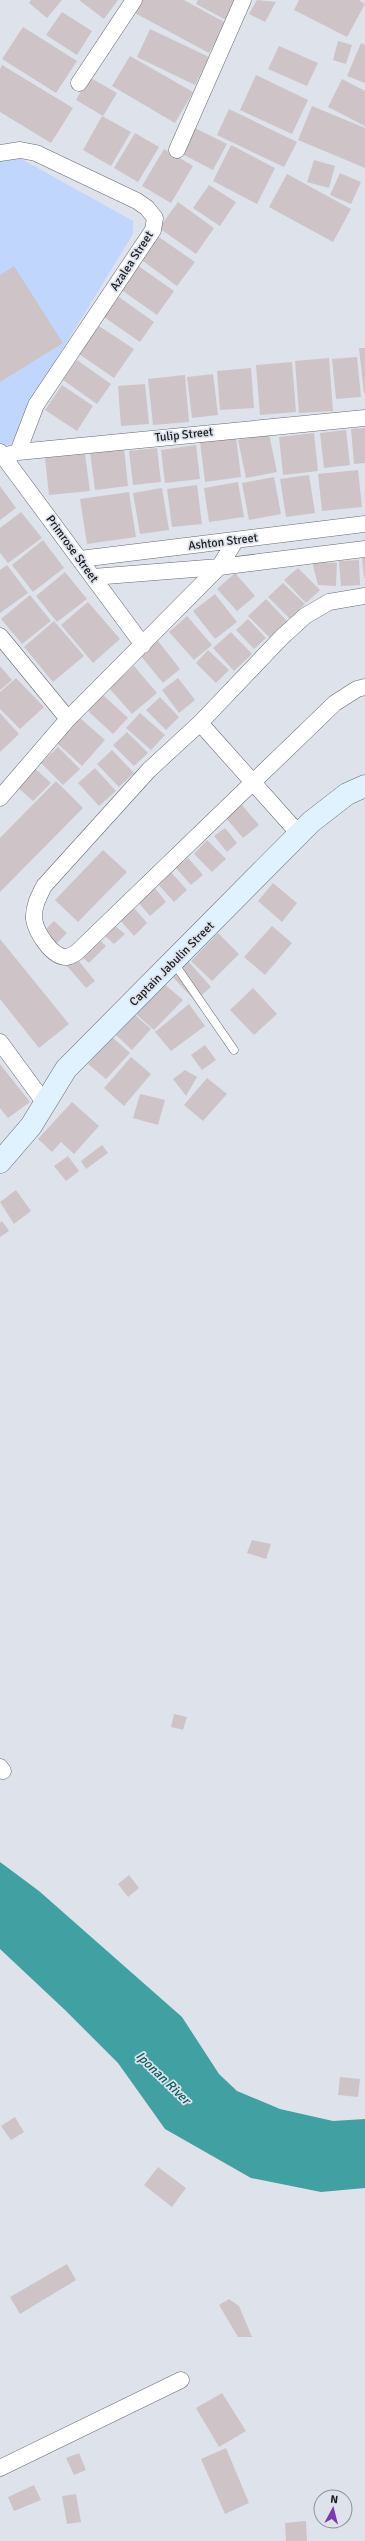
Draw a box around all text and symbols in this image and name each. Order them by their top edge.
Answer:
street label: Azalea Street [107,228,157,294]
street label: Tulip Street [154,424,214,446]
street label: Primrose Street [43,512,101,586]
street label: Ashton Street [187,530,259,554]
street label: Captain Jabulin Street [127,919,217,1009]
water label: Iponan River [133,2048,195,2109]
north arrow [313,2489,353,2529]
text: N [330,2493,339,2506]

